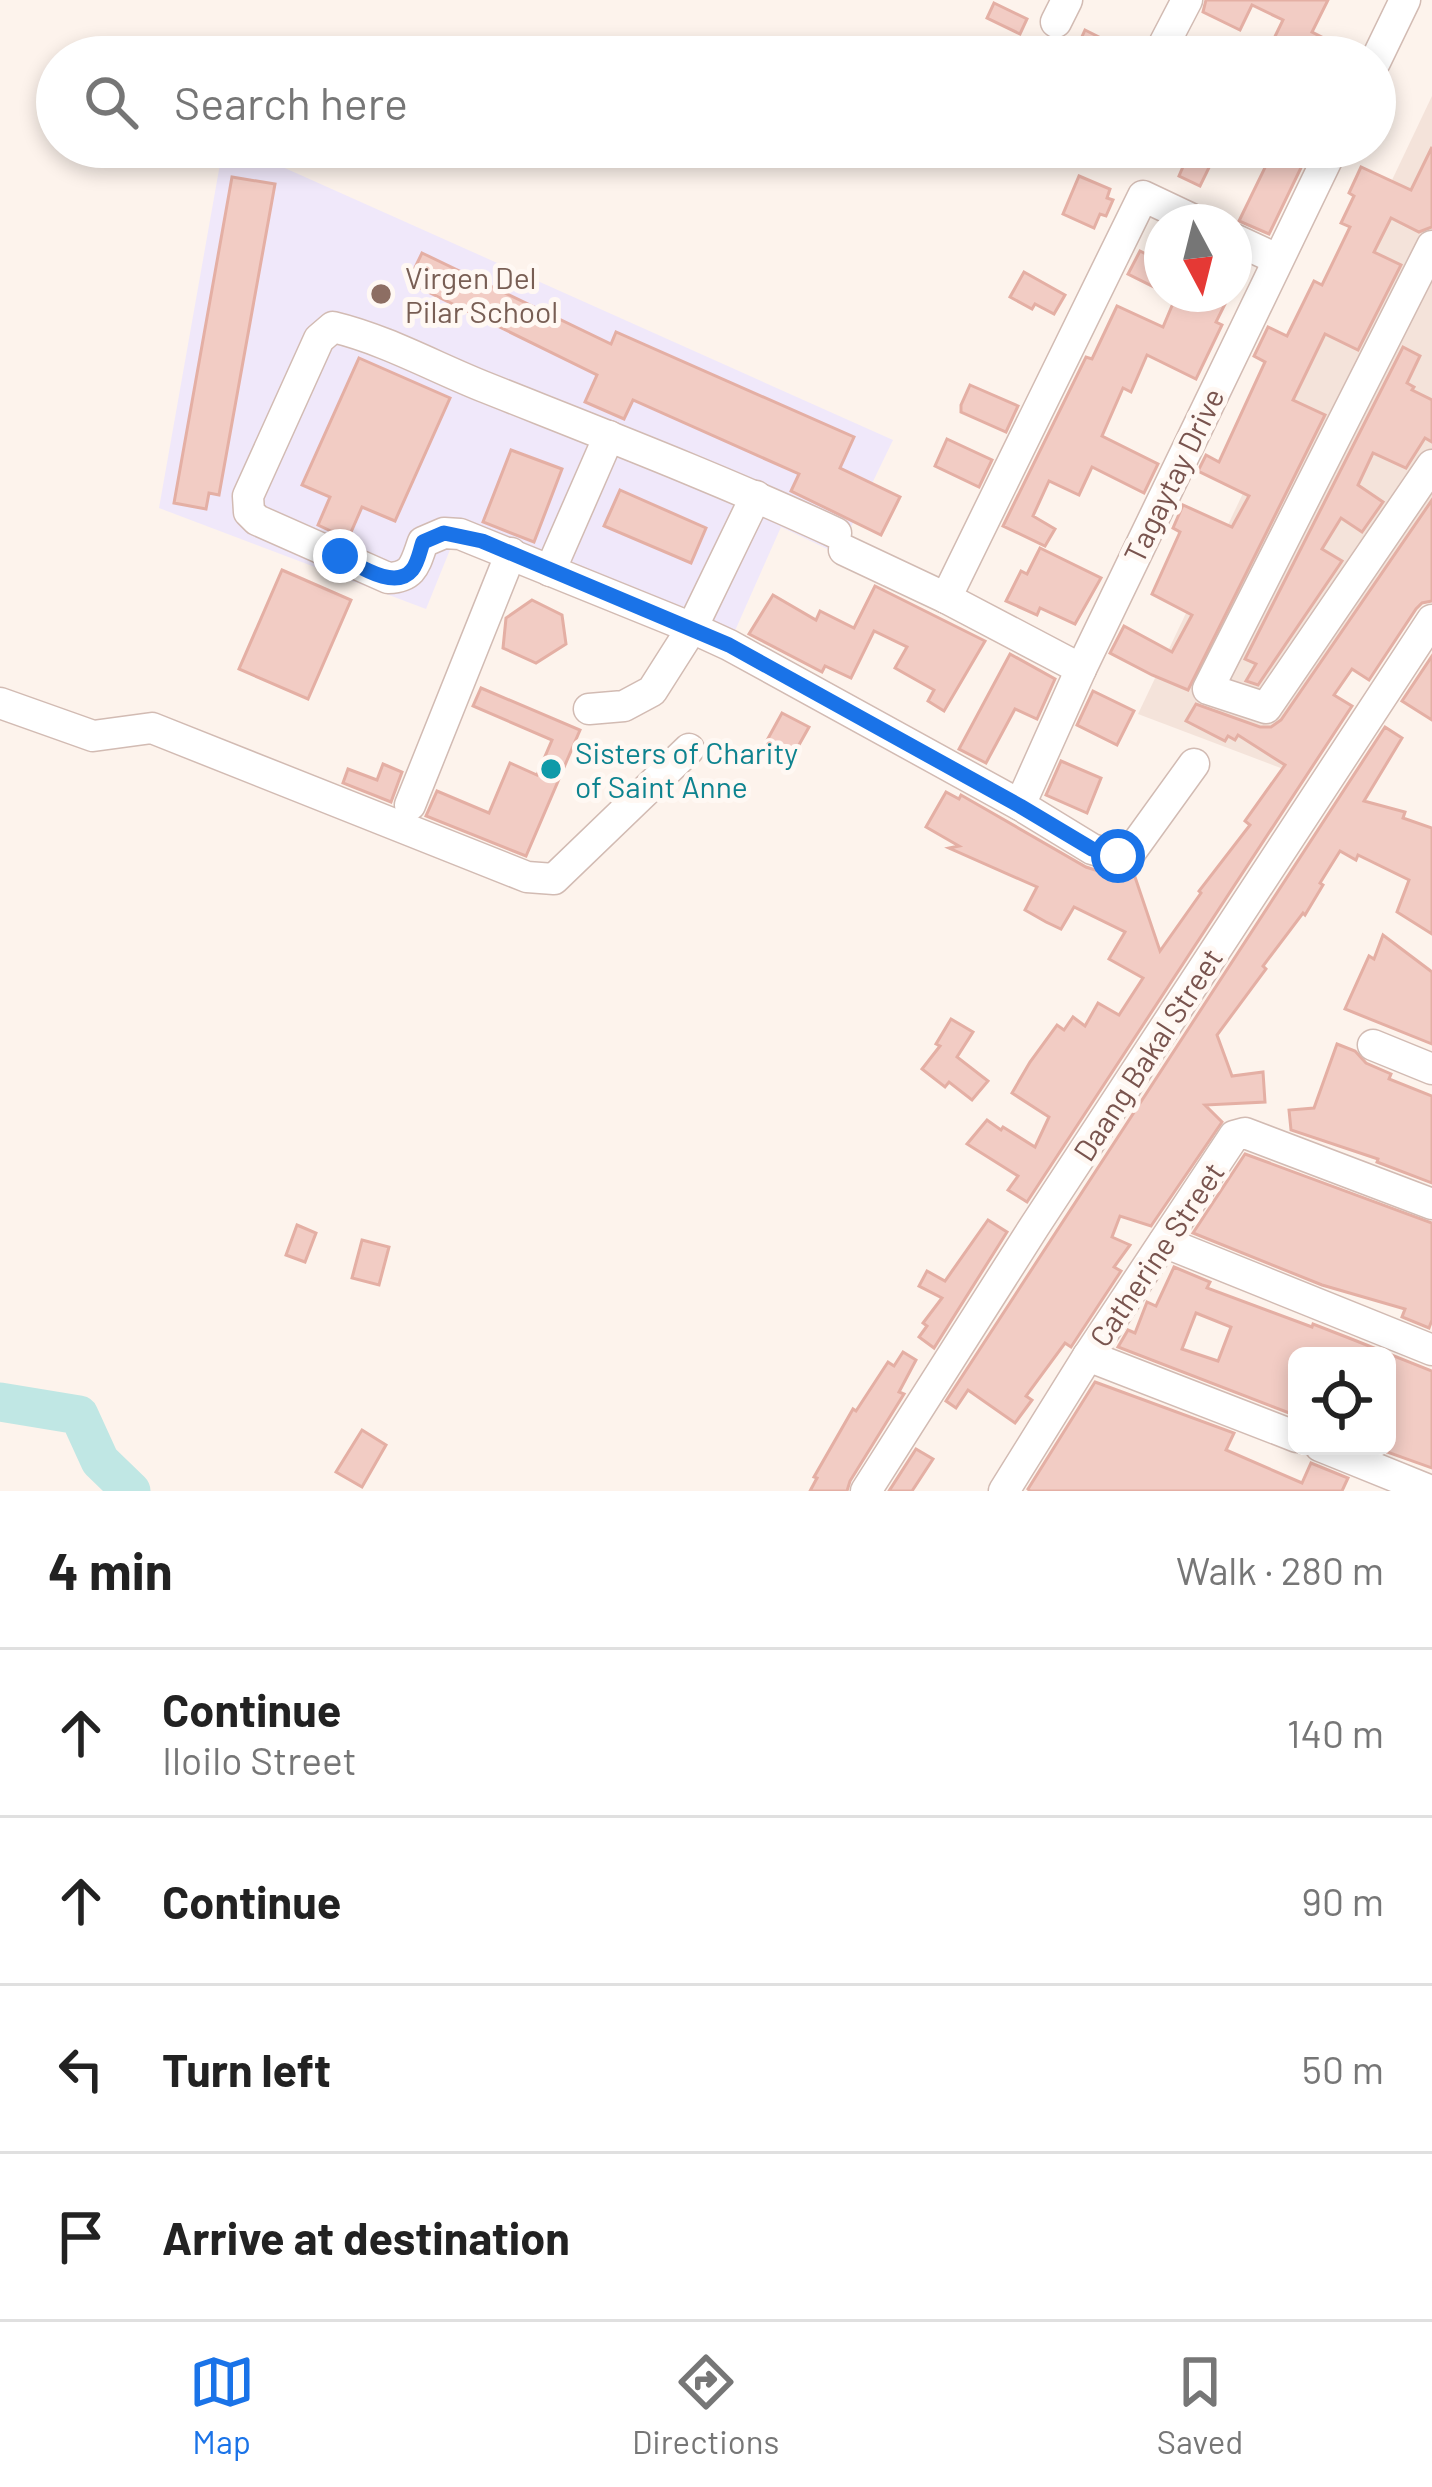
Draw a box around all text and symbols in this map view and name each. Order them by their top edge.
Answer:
search box [36,36,1396,168]
icon: search [78,69,144,135]
text: Search here [174,75,408,129]
north arrow [1144,204,1252,312]
place label: Virgen Del Pilar School [405,259,558,329]
marker: Virgen Del Pilar School [368,281,394,307]
street label: Tagaytay Drive [1115,382,1231,568]
route end [313,529,367,583]
place label: Sisters of Charity of Saint Anne [575,734,798,804]
marker: Sisters of Charity of Saint Anne [538,756,564,782]
route start [1091,829,1145,883]
street label: Daang Bakal Street [1065,941,1229,1167]
street label: Catherine Street [1081,1155,1231,1353]
map controls [1288,1347,1396,1455]
button: locate [1288,1347,1396,1455]
text: 4 min [48,1539,173,1600]
text: Walk · 280 m [1176,1546,1384,1593]
text: Continue [162,1682,341,1736]
icon: ahead [48,1700,114,1766]
text: 140 m [1287,1709,1384,1756]
text: Iloilo Street [162,1736,357,1783]
icon: ahead [48,1868,114,1934]
text: Continue [162,1874,341,1928]
text: 90 m [1302,1877,1384,1924]
icon: left [48,2036,114,2102]
text: Turn left [162,2042,331,2096]
text: 50 m [1302,2045,1384,2092]
icon: arrive [48,2204,114,2270]
text: Arrive at destination [162,2210,570,2264]
tab: Map [189,2349,255,2461]
tab: Directions [632,2349,779,2461]
tab: Saved [1157,2349,1243,2461]

